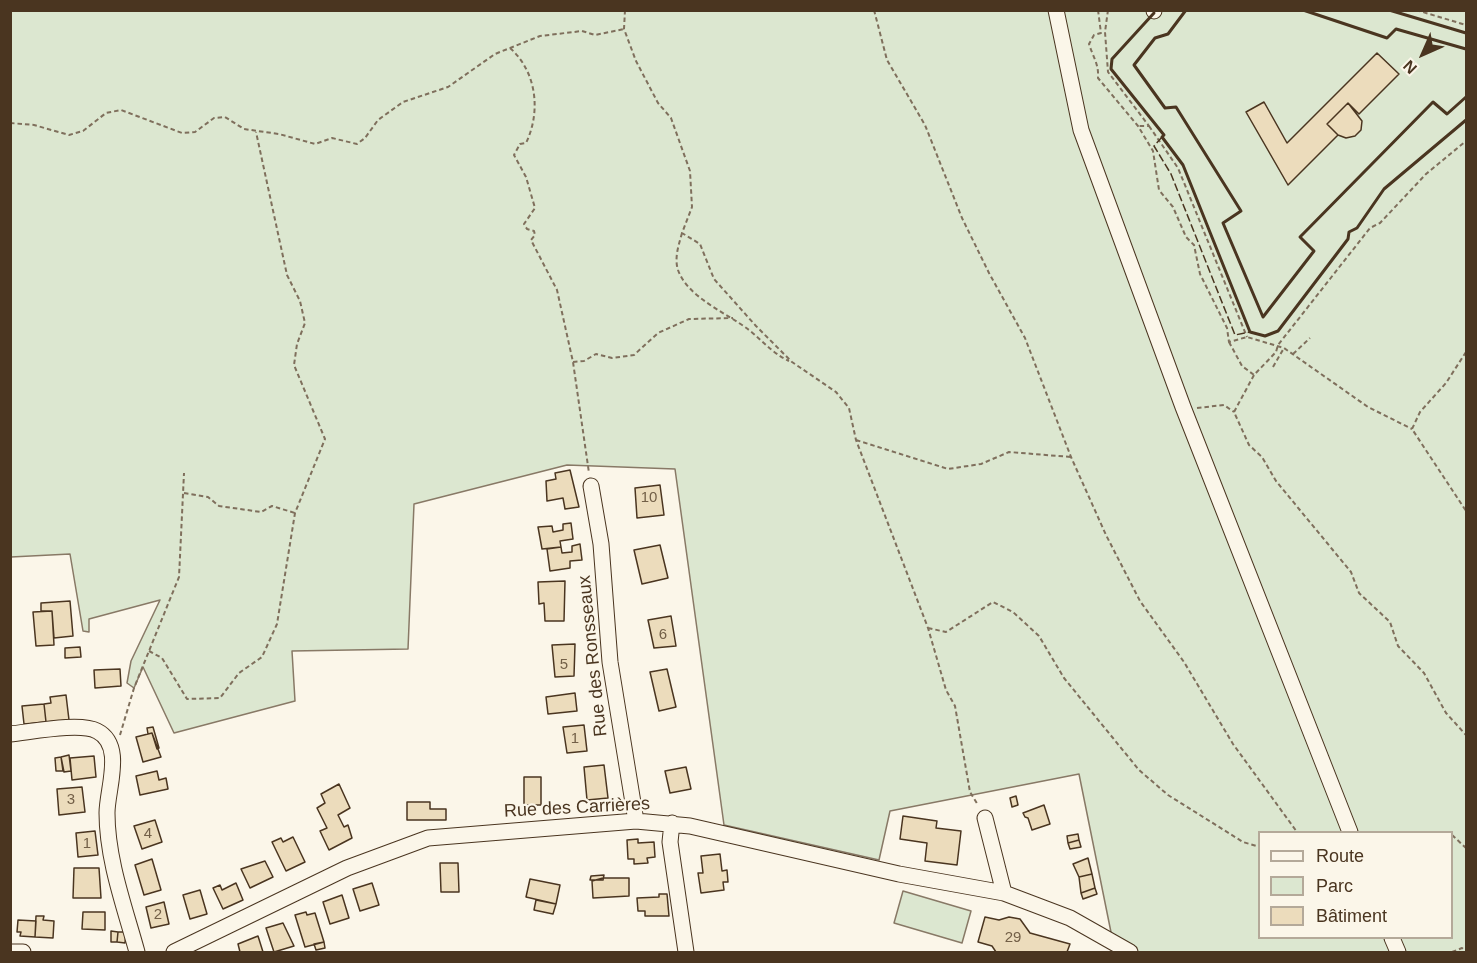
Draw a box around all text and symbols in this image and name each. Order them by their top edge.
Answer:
north arrow [1393,24,1453,84]
text: N [1400,57,1420,77]
house number: 10 [641,489,657,507]
street label: Rue des Ronsseaux [574,574,612,738]
house number: 6 [659,626,667,644]
house number: 5 [560,656,568,674]
house number: 1 [571,730,579,748]
house number: 3 [67,791,75,809]
street label: Rue des Carrières [504,793,650,823]
house number: 4 [144,825,152,843]
legend [1258,831,1453,939]
house number: 1 [83,835,91,853]
text: Route [1316,846,1364,866]
text: Parc [1316,876,1353,896]
house number: 2 [154,906,162,924]
text: Bâtiment [1316,906,1387,926]
house number: 29 [1005,929,1021,947]

